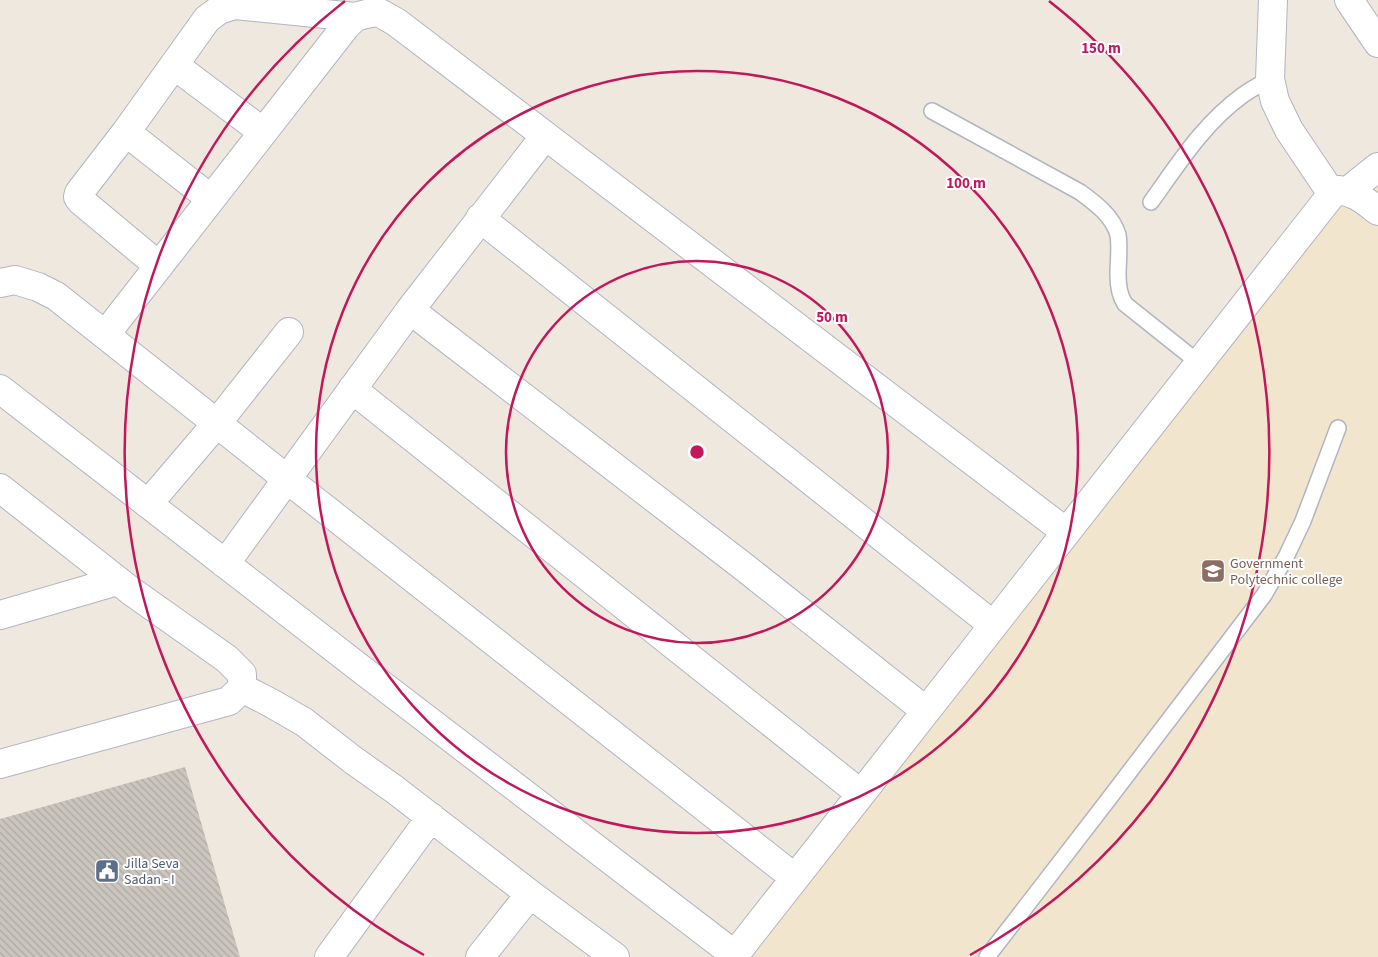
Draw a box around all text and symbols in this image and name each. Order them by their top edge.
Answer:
text: 150 m [1081,38,1121,59]
text: 100 m [946,173,986,194]
text: 50 m [816,307,848,328]
centre of rings [688,443,706,461]
place label: Government Polytechnic college [1230,554,1343,590]
school or university icon: Government Polytechnic college [1200,558,1226,584]
place label: Jilla Seva Sadan - I [124,854,179,890]
public building icon: Jilla Seva Sadan - I [94,858,120,884]

